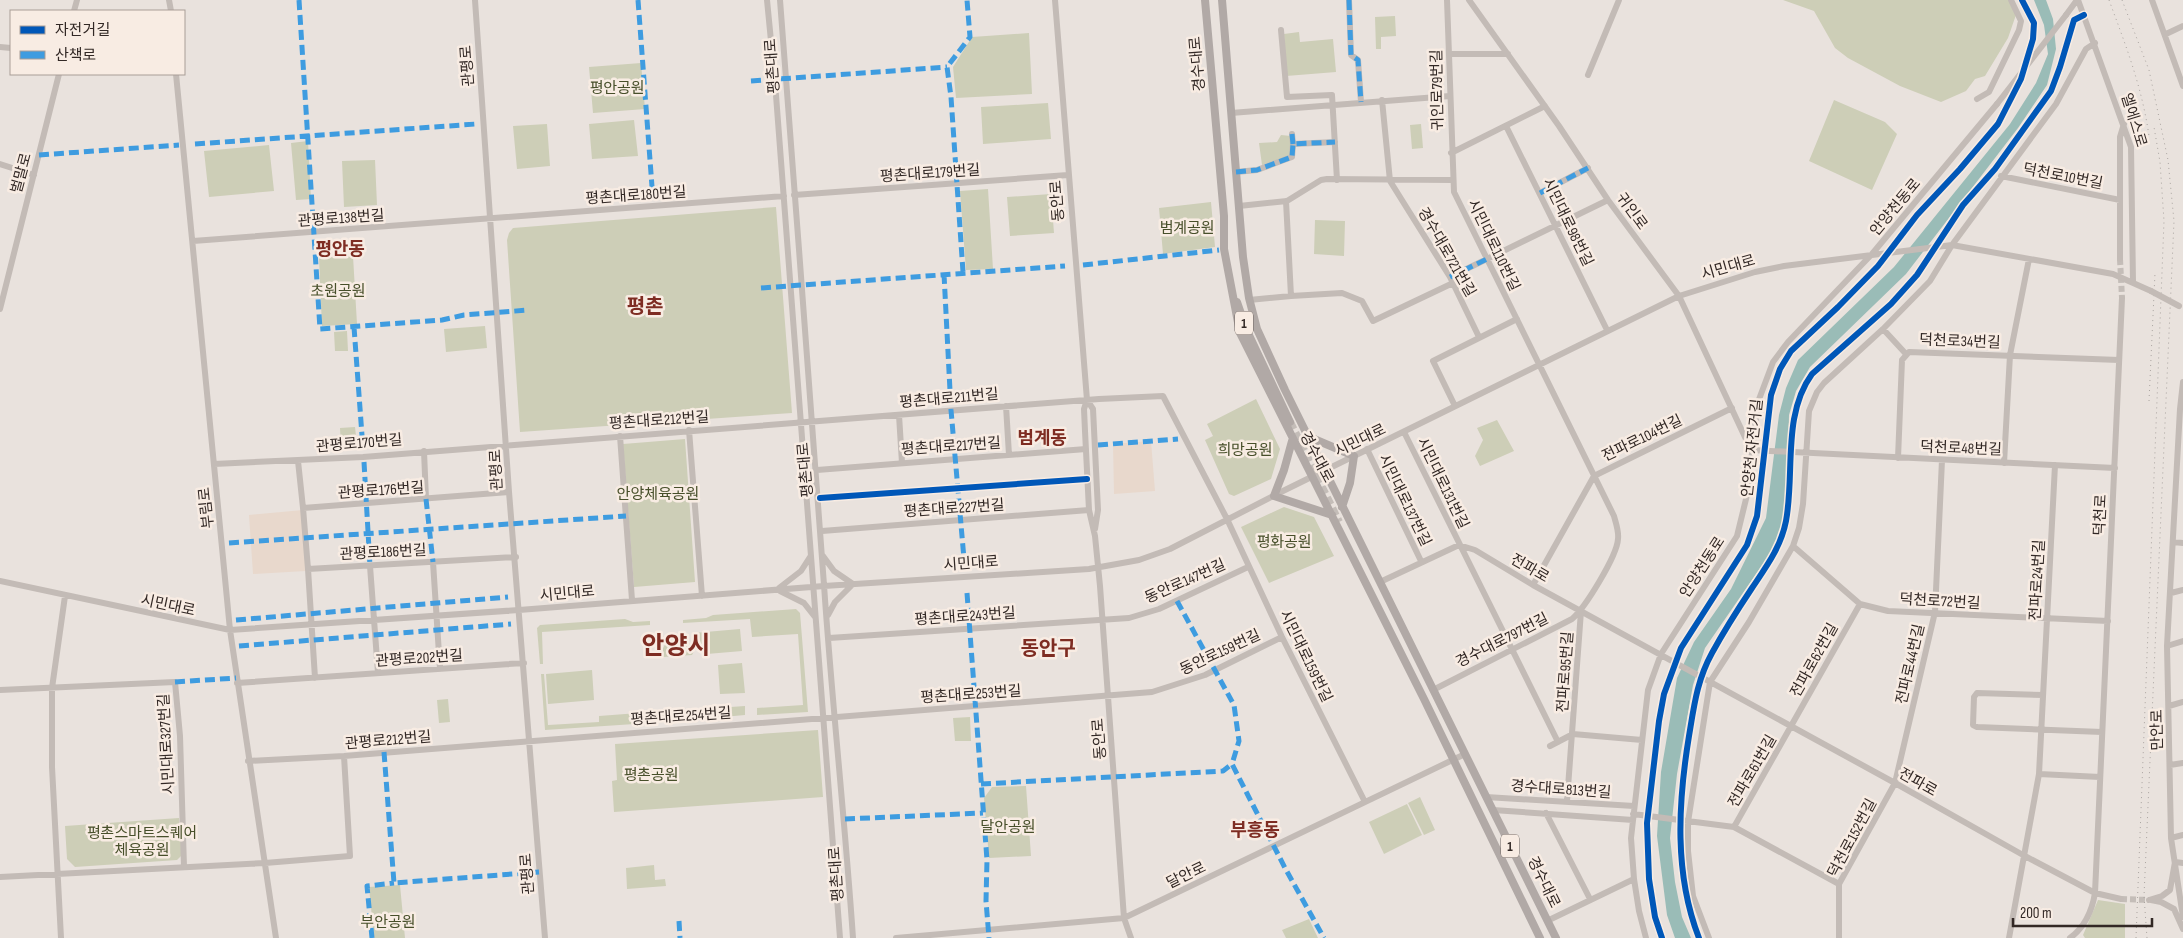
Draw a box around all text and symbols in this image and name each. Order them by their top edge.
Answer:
legend [10,10,185,75]
text: 자전거길 [55,21,110,40]
street label: 경수대로 [1186,36,1209,92]
street label: 평촌대로 [761,38,784,94]
street label: 관평로 [457,45,478,87]
text: 산책로 [55,46,96,65]
street label: 귀인로79번길 [1427,49,1448,131]
park label: 평안공원 [589,79,645,98]
street label: 엘에스로 [2116,91,2151,149]
street label: 벌말로 [7,151,36,196]
street label: 덕천로10번길 [2021,159,2104,194]
street label: 평촌대로179번길 [879,161,981,186]
street label: 시민대로98번길 [1538,175,1597,270]
street label: 안양천동로 [1866,175,1925,240]
street label: 동안로 [1047,180,1068,222]
street label: 평촌대로180번길 [585,182,687,209]
street label: 귀인로 [1612,189,1651,234]
street label: 시민대로110번길 [1463,196,1524,294]
street label: 경수대로721번길 [1413,204,1480,300]
street label: 관평로138번길 [297,206,385,231]
park label: 범계공원 [1159,219,1215,238]
district label: 평안동 [315,239,365,260]
street label: 시민대로 [1699,251,1757,284]
park label: 초원공원 [310,282,366,301]
district label: 평촌 [627,295,663,319]
road number: 1 [1235,312,1253,334]
street label: 덕천로34번길 [1919,331,2001,352]
street label: 평촌대로211번길 [899,385,999,412]
street label: 안양천 자전거길 [1738,398,1767,498]
street label: 평촌대로212번길 [608,408,710,433]
street label: 전파로104번길 [1599,411,1686,466]
street label: 시민대로 [1331,420,1389,461]
district label: 범계동 [1017,428,1067,449]
street label: 경수대로 [1295,428,1338,486]
street label: 관평로170번길 [315,430,403,457]
street label: 평촌대로217번길 [900,434,1002,459]
street label: 시민대로131번길 [1412,434,1473,532]
street label: 덕천로48번길 [1920,438,2002,459]
park label: 희망공원 [1217,441,1273,460]
street label: 평촌대로 [794,442,817,498]
street label: 관평로 [486,449,507,491]
street label: 시민대로137번길 [1374,451,1435,549]
street label: 관평로176번길 [337,478,425,503]
park label: 안양체육공원 [617,485,699,504]
street label: 부림로 [195,486,218,530]
street label: 덕천로 [2090,494,2111,536]
street label: 평촌대로227번길 [903,495,1005,522]
park label: 평화공원 [1256,533,1312,552]
street label: 안양천동로 [1676,533,1729,601]
street label: 전파로24번길 [2026,539,2049,621]
street label: 관평로186번길 [339,541,427,564]
street label: 전파로 [1507,550,1552,587]
street label: 시민대로 [943,552,999,575]
street label: 동안로147번길 [1142,555,1229,608]
street label: 시민대로 [539,582,595,605]
street label: 시민대로 [139,590,197,621]
street label: 덕천로72번길 [1899,590,1981,613]
street label: 평촌대로243번길 [914,603,1016,630]
street label: 시민대로159번길 [1275,607,1336,706]
street label: 경수대로797번길 [1453,609,1552,672]
street label: 전파로62번길 [1786,620,1843,701]
street label: 전파로44번길 [1892,622,1929,706]
street label: 동안로159번길 [1177,625,1264,679]
district label: 안양시 [641,631,711,662]
street label: 전파로95번길 [1553,631,1578,713]
district label: 동안구 [1020,637,1076,661]
street label: 관평로202번길 [374,646,464,671]
street label: 평촌대로253번길 [920,681,1022,708]
street label: 시민대로327번길 [154,693,179,795]
street label: 평촌대로254번길 [630,703,732,730]
street label: 만안로 [2148,709,2167,751]
street label: 동안로 [1089,718,1110,760]
street label: 관평로212번길 [344,727,432,754]
street label: 전파로61번길 [1724,732,1781,811]
street label: 전파로 [1895,764,1940,801]
park label: 평촌공원 [623,766,679,785]
street label: 경수대로813번길 [1510,777,1612,802]
street label: 덕천로152번길 [1824,796,1881,881]
park label: 달안공원 [980,818,1036,837]
district label: 부흥동 [1230,820,1280,841]
park label: 평촌스마트스퀘어 체육공원 [87,824,197,860]
road number: 1 [1501,834,1519,858]
street label: 평촌대로 [825,846,848,902]
street label: 관평로 [517,853,538,895]
street label: 경수대로 [1523,853,1564,911]
street label: 달안로 [1163,858,1209,893]
scale bar [2013,896,2152,928]
text: 200 m [2020,904,2052,923]
park label: 부안공원 [360,913,416,932]

